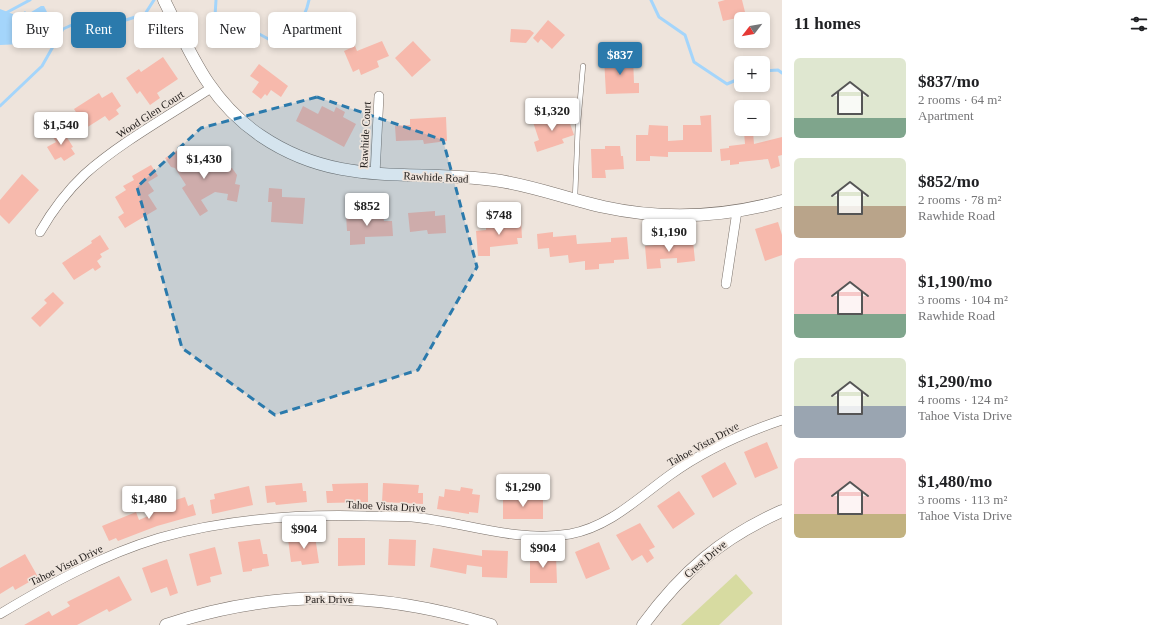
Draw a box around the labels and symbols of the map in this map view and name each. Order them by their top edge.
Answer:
north arrow [734,12,770,48]
pin: $837 [596,42,644,76]
street label: Wood Glen Court [114,88,186,140]
pin: $1,320 [519,98,585,132]
street label: Rawhide Court [357,101,373,169]
pin: $1,540 [28,112,94,146]
pin: $1,430 [171,146,237,180]
street label: Rawhide Road [403,169,469,185]
pin: $852 [343,193,391,227]
pin: $748 [475,202,523,236]
pin: $1,190 [636,219,702,253]
street label: Tahoe Vista Drive [665,419,741,469]
pin: $1,290 [490,474,556,508]
pin: $1,480 [116,486,182,520]
street label: Tahoe Vista Drive [346,498,426,514]
pin: $904 [280,516,328,550]
pin: $904 [519,535,567,569]
street label: Crest Drive [682,538,728,580]
street label: Tahoe Vista Drive [28,542,105,588]
street label: Park Drive [305,593,353,605]

